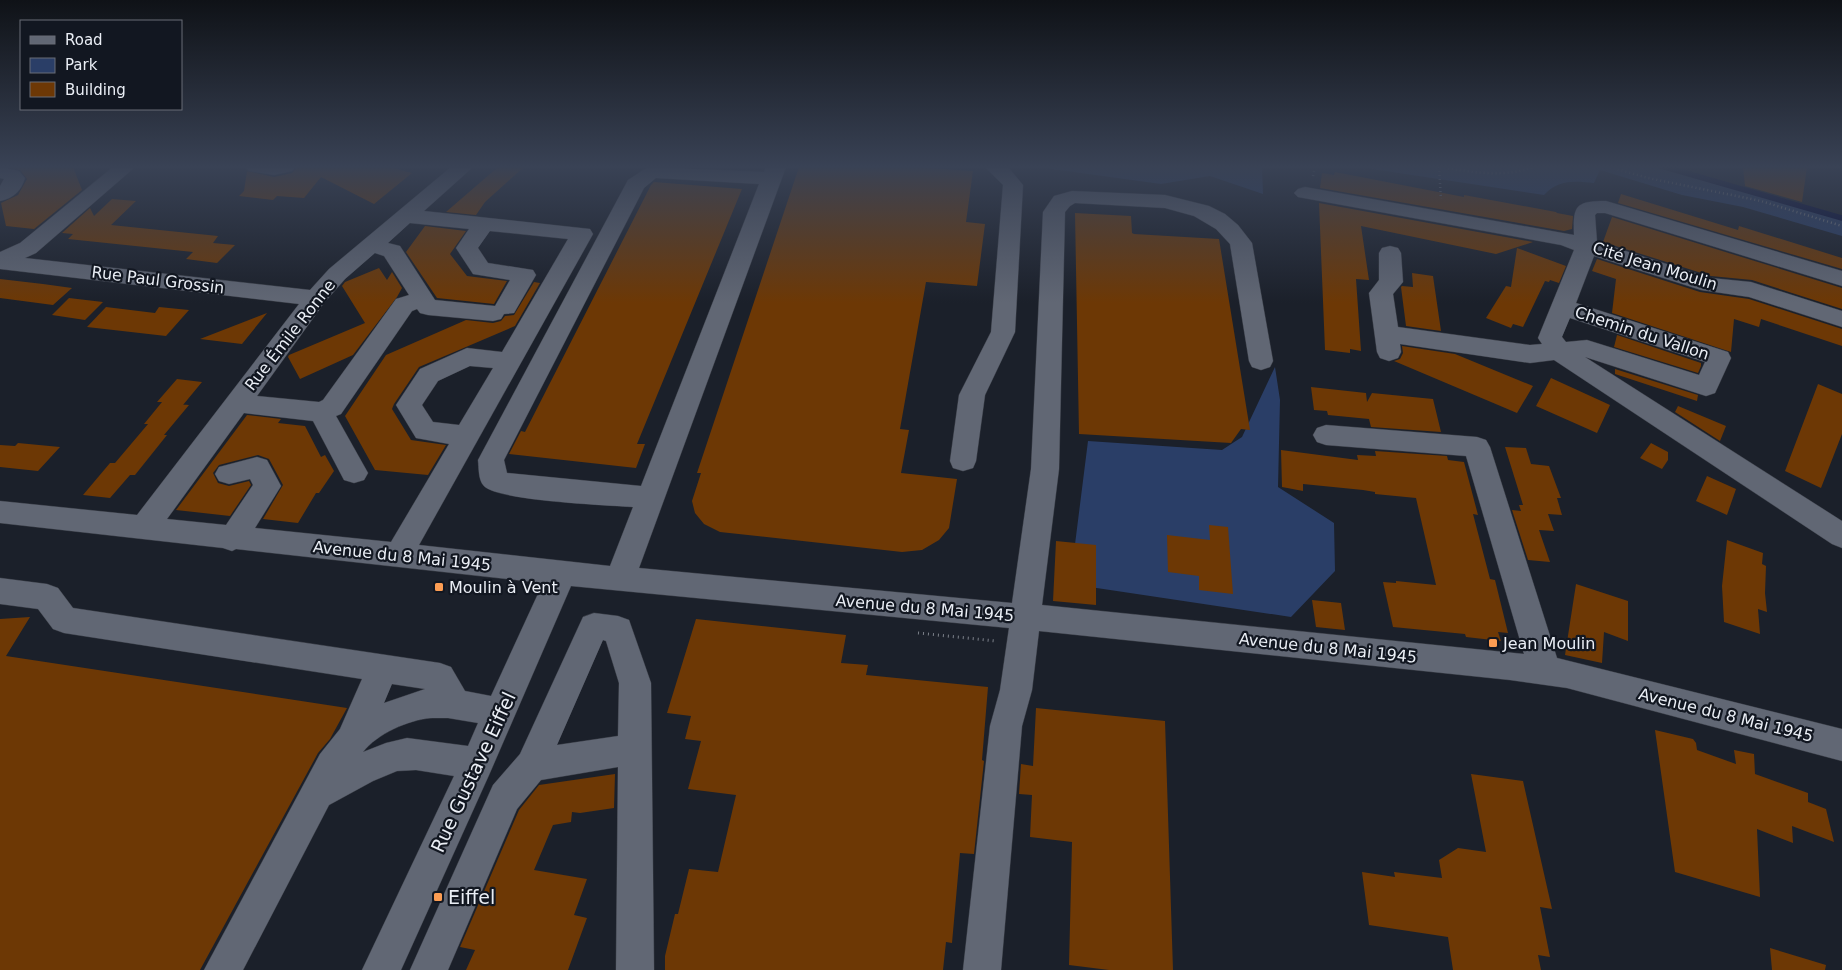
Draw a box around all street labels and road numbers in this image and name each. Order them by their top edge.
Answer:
street label: Cité Jean Moulin [1590,238,1720,294]
street label: Rue Paul Grossin [91,262,225,298]
street label: Rue Émile Ronne [241,276,339,394]
street label: Chemin du Vallon [1572,302,1712,364]
street label: Avenue du 8 Mai 1945 [312,537,492,575]
street label: Avenue du 8 Mai 1945 [835,591,1015,625]
street label: Avenue du 8 Mai 1945 [1238,629,1418,667]
street label: Avenue du 8 Mai 1945 [1637,684,1815,746]
street label: Rue Gustave Eiffel [426,688,520,856]

